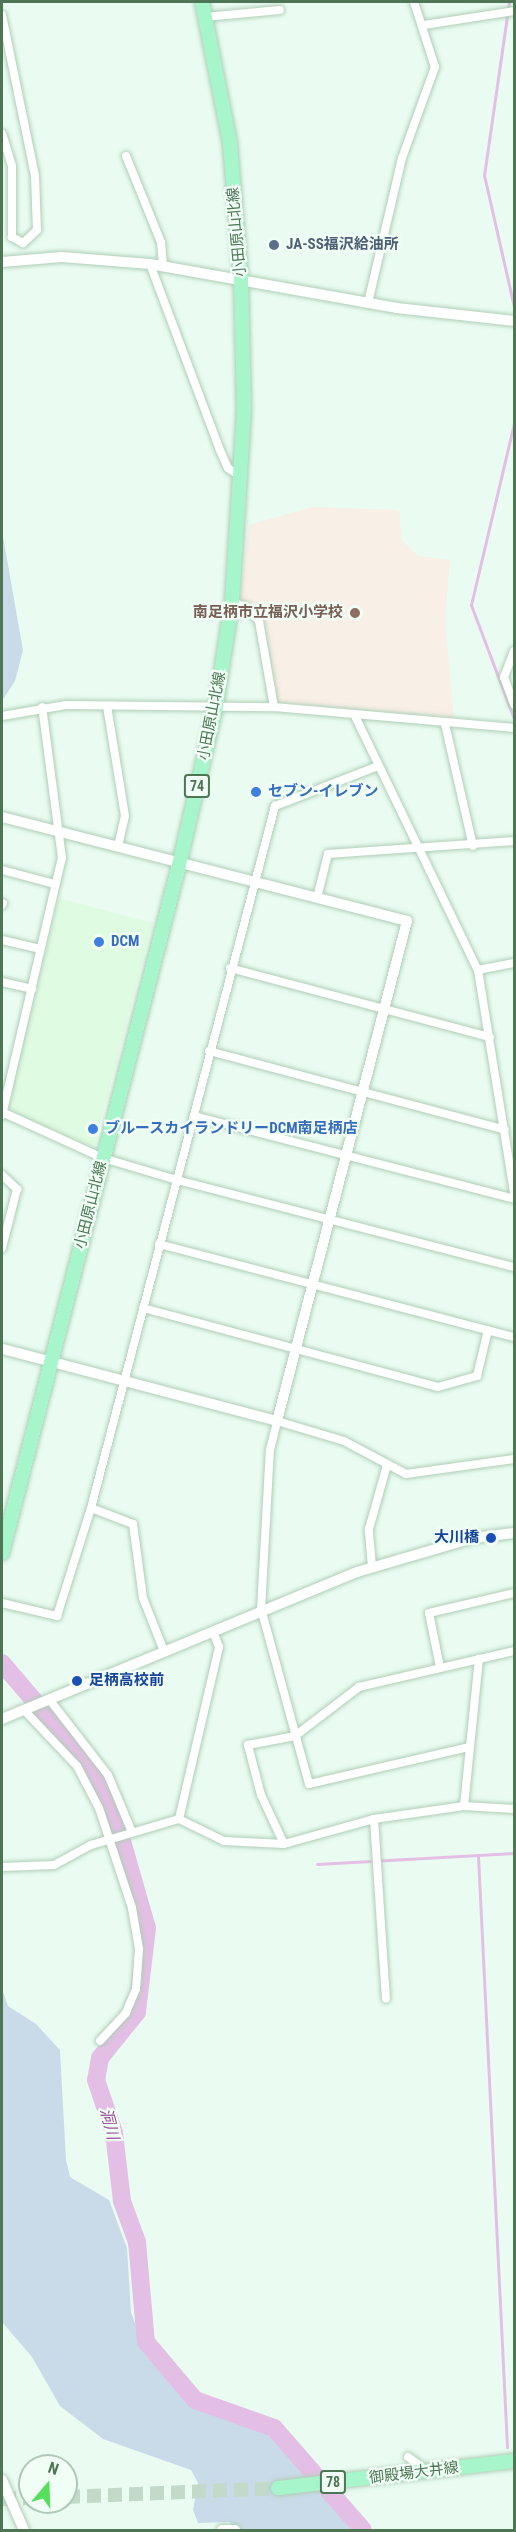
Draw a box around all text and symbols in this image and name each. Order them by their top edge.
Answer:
street label: 小田原山北線 [224,186,250,278]
place label: JA-SS福沢給油所 [286,236,399,254]
marker: JA-SS福沢給油所 [267,238,281,252]
place label: 南足柄市立福沢小学校 [193,604,343,622]
marker: 南足柄市立福沢小学校 [348,606,362,620]
street label: 小田原山北線 [195,670,229,762]
road number: 74 [184,775,210,797]
place label: セブン-イレブン [268,783,378,801]
marker: セブン-イレブン [249,785,263,799]
place label: DCM [111,933,139,951]
marker: DCM [92,935,106,949]
place label: ブルースカイランドリーDCM南足柄店 [105,1120,358,1138]
marker: ブルースカイランドリーDCM南足柄店 [86,1122,100,1136]
street label: 小田原山北線 [71,1159,111,1251]
place label: 大川橋 [434,1529,479,1547]
marker: 大川橋 [484,1531,498,1545]
place label: 足柄高校前 [89,1672,164,1690]
marker: 足柄高校前 [70,1674,84,1688]
water label: 洞川 [96,2106,122,2142]
north arrow [18,2454,78,2514]
text: N [46,2458,61,2479]
street label: 御殿場大井線 [368,2459,460,2487]
road number: 78 [320,2471,346,2493]

